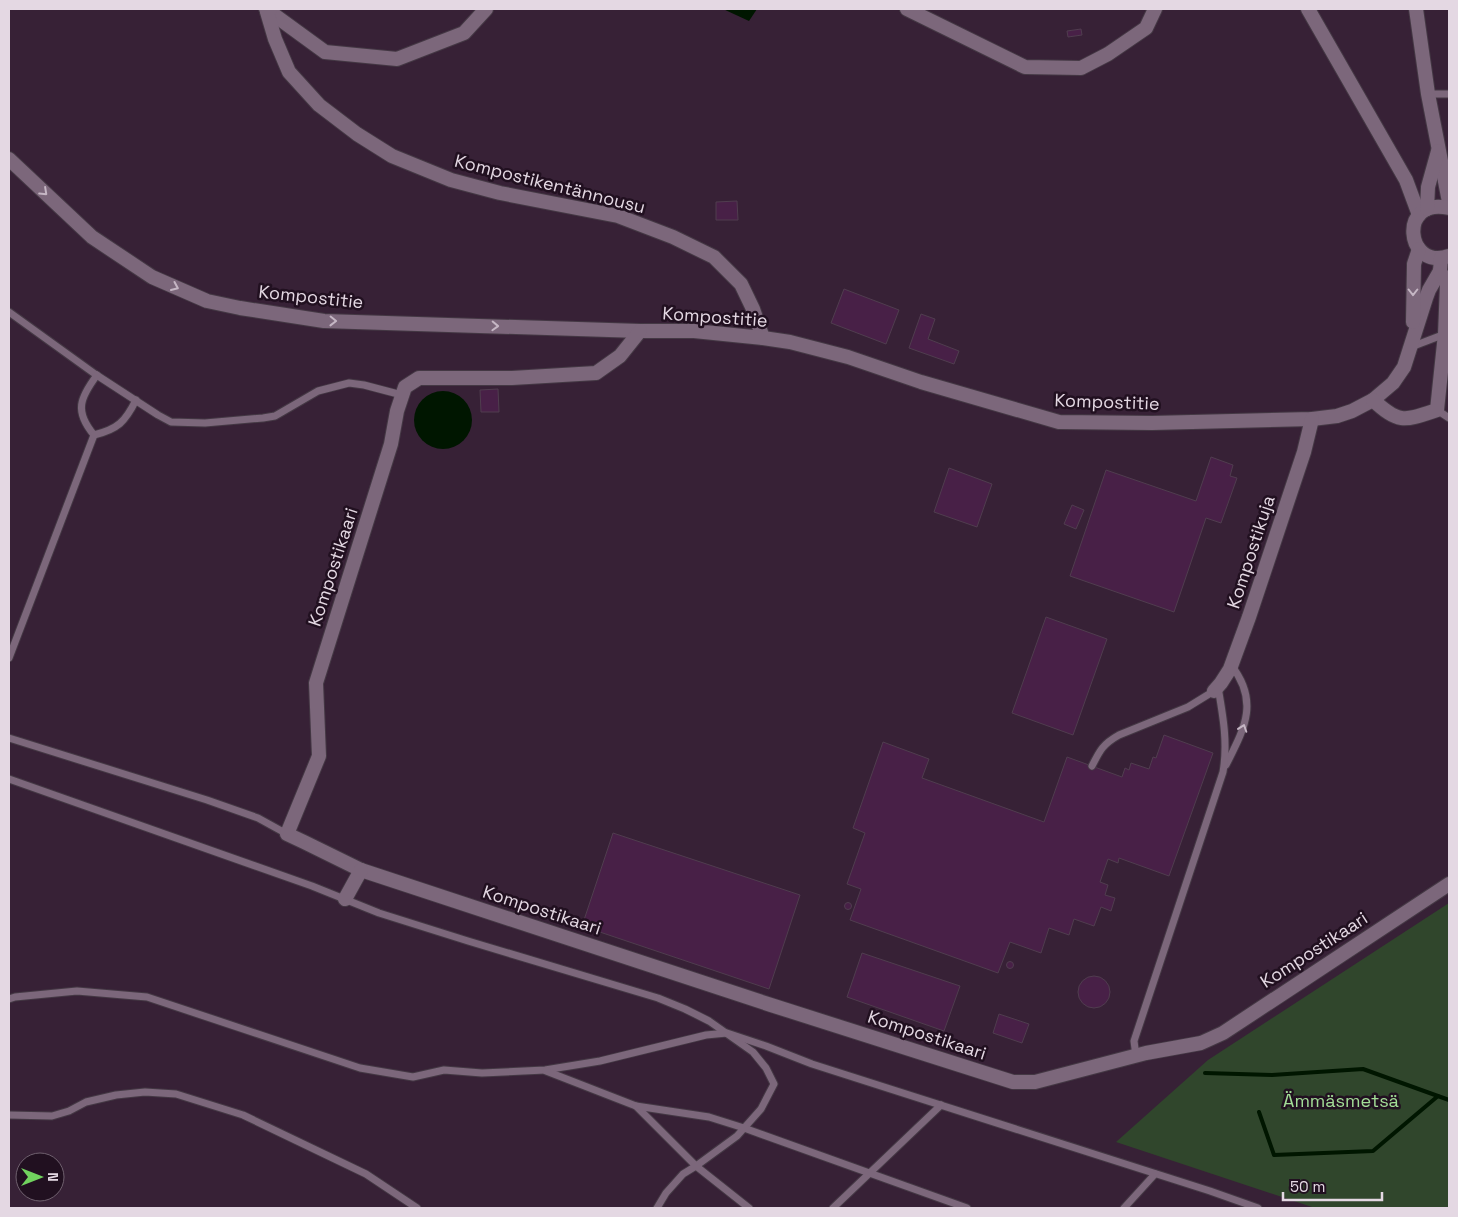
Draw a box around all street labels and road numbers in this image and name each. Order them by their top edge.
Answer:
street label: Kompostikentännousu [452,149,648,218]
street label: Kompostitie [258,280,365,313]
street label: Kompostitie [662,301,768,332]
street label: Kompostitie [1054,388,1160,415]
street label: Kompostikuja [1221,492,1280,611]
street label: Kompostikaari [303,505,363,629]
street label: Kompostikaari [480,880,604,940]
street label: Kompostikaari [1256,906,1372,993]
street label: Kompostikaari [865,1005,989,1065]

